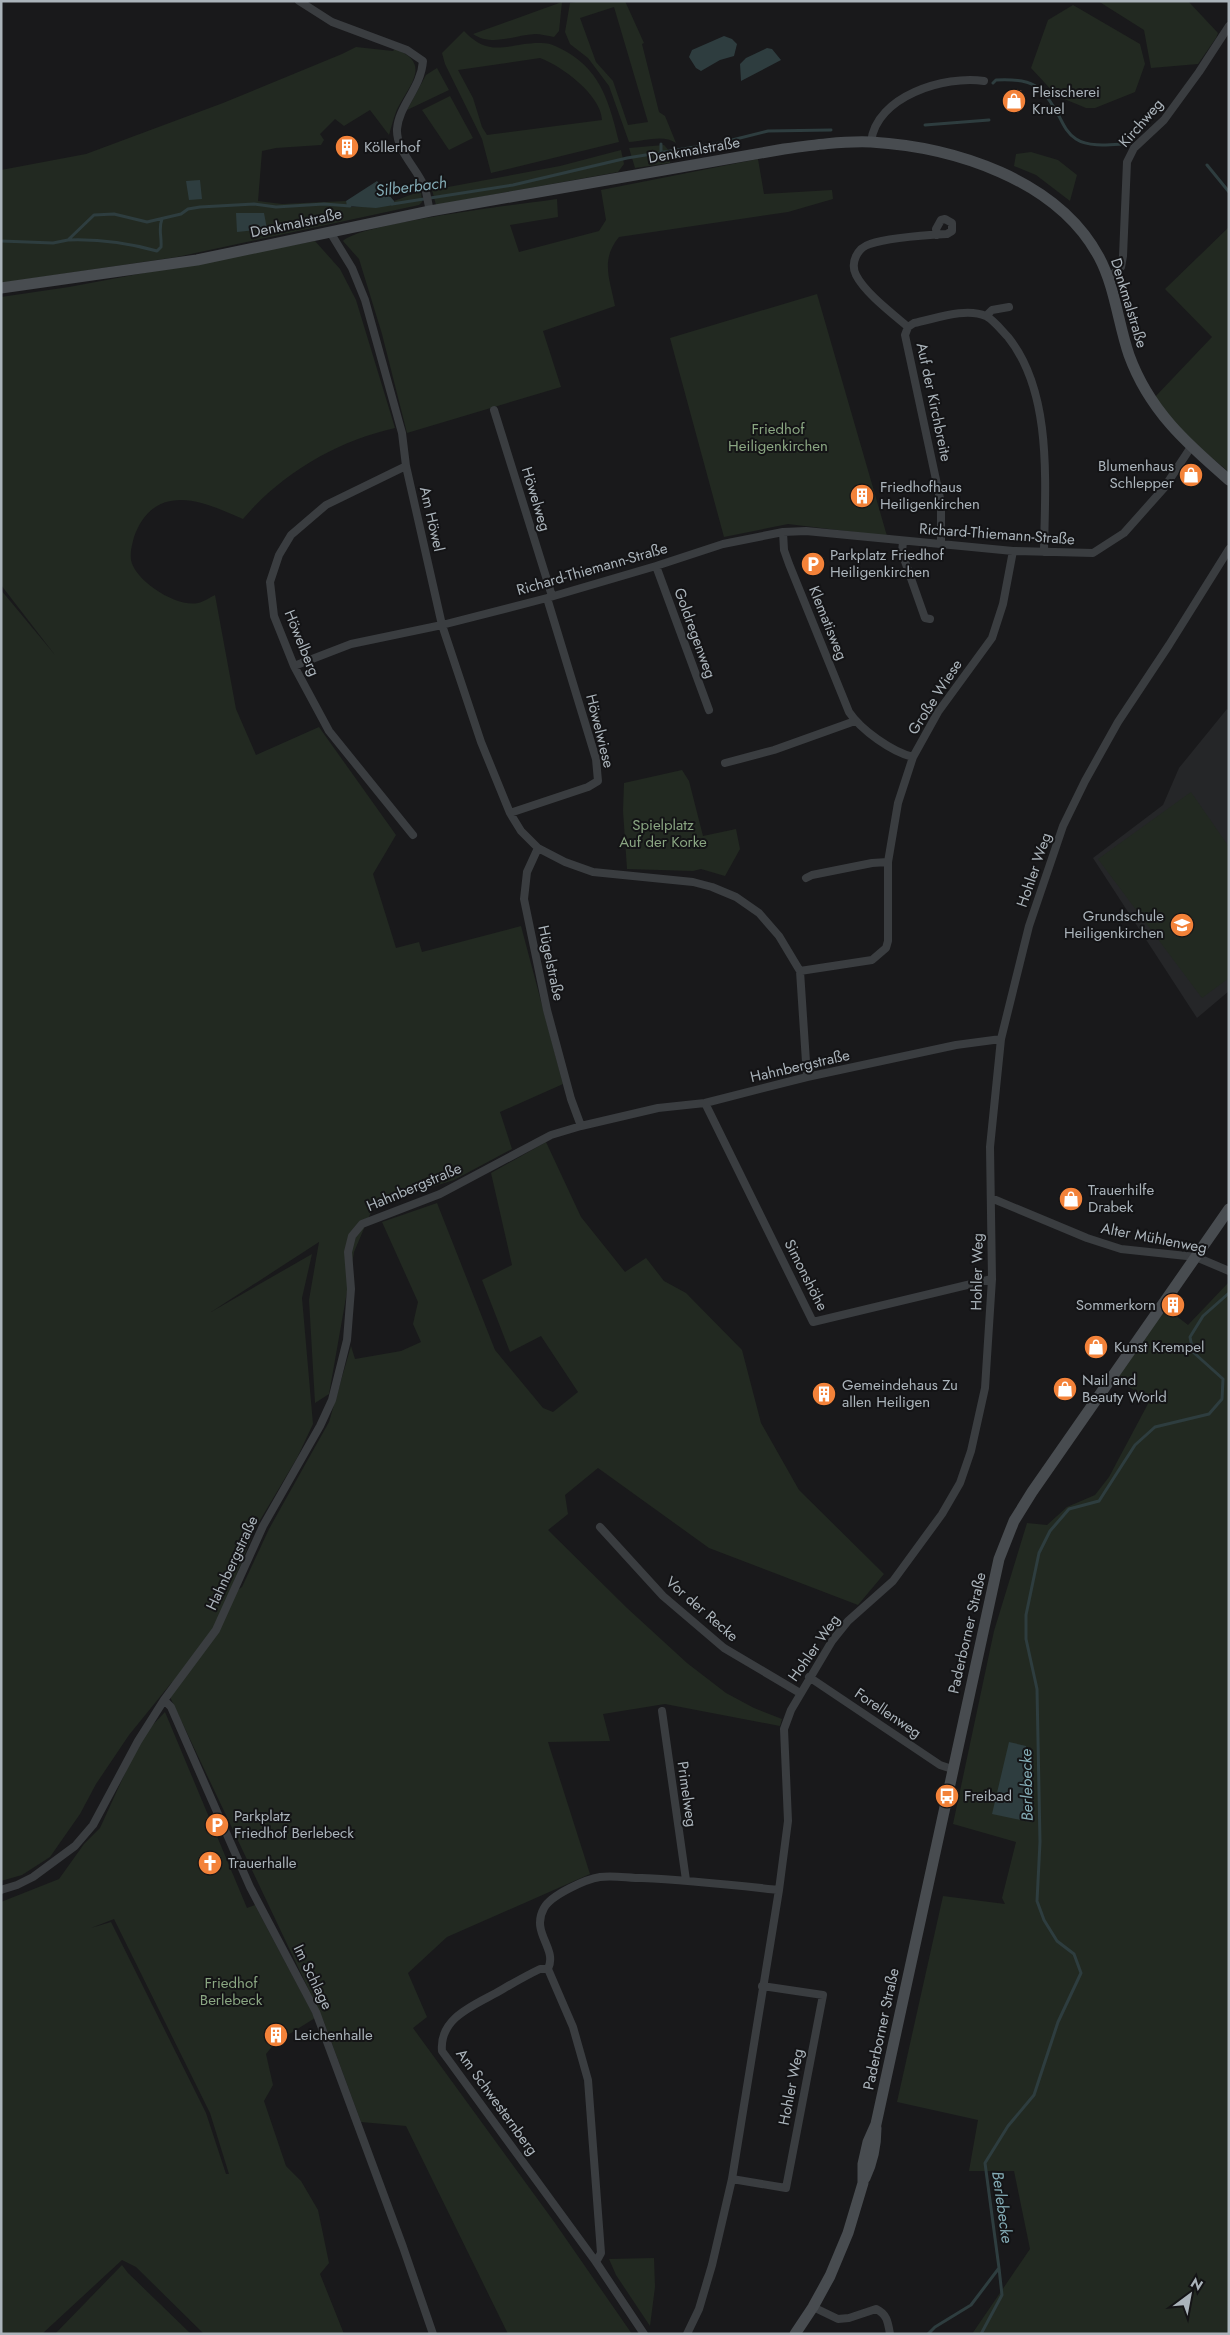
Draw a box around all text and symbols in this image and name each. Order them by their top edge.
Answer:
place label: Fleischerei Kruel [1032,81,1100,120]
shop icon: Fleischerei Kruel [1001,88,1027,114]
street label: Kirchweg [1114,94,1168,152]
street label: Denkmalstraße [646,131,742,169]
building icon: Köllerhof [334,134,360,160]
place label: Köllerhof [364,136,421,158]
water label: Silberbach [374,171,448,202]
street label: Denkmalstraße [248,203,344,243]
street label: Denkmalstraße [1105,255,1153,351]
street label: Auf der Kirchbreite [911,341,957,464]
park label: Friedhof Heiligenkirchen [728,418,828,457]
place label: Blumenhaus Schlepper [1098,455,1175,494]
shop icon: Blumenhaus Schlepper [1178,462,1204,488]
street label: Höwelweg [516,464,556,534]
place label: Friedhofhaus Heiligenkirchen [880,476,980,515]
building icon: Friedhofhaus Heiligenkirchen [849,483,875,509]
street label: Am Höwel [414,484,450,554]
street label: Richard-Thiemann-Straße [918,518,1076,550]
street label: Richard-Thiemann-Straße [514,537,670,601]
place label: Parkplatz Friedhof Heiligenkirchen [830,544,945,583]
parking icon: Parkplatz Friedhof Heiligenkirchen [800,551,826,577]
street label: Klematisweg [803,583,853,663]
street label: Goldregenweg [668,585,722,681]
street label: Höwelberg [279,607,325,679]
street label: Große Wiese [902,655,968,739]
street label: Höwelwiese [580,692,620,771]
park label: Spielplatz Auf der Korke [619,814,707,853]
street label: Hohler Weg [1011,830,1057,910]
place label: Grundschule Heiligenkirchen [1064,905,1164,944]
school or university icon: Grundschule Heiligenkirchen [1169,912,1195,938]
street label: Hügelstraße [532,923,570,1003]
street label: Hahnbergstraße [748,1044,852,1088]
street label: Hahnbergstraße [363,1157,465,1217]
place label: Trauerhilfe Drabek [1088,1179,1154,1218]
shop icon: Trauerhilfe Drabek [1058,1186,1084,1212]
street label: Alter Mühlenweg [1099,1217,1209,1259]
street label: Hohler Weg [965,1233,989,1311]
street label: Simonshöhe [779,1235,834,1315]
building icon: Sommerkorn [1160,1292,1186,1318]
place label: Sommerkorn [1076,1294,1156,1316]
shop icon: Kunst Krempel [1083,1334,1109,1360]
place label: Kunst Krempel [1114,1336,1204,1358]
place label: Nail and Beauty World [1082,1369,1167,1408]
place label: Gemeindehaus Zu allen Heiligen [842,1374,958,1413]
shop icon: Nail and Beauty World [1052,1376,1078,1402]
building icon: Gemeindehaus Zu allen Heiligen [811,1381,837,1407]
street label: Hahnbergstraße [201,1512,264,1614]
street label: Paderborner Straße [942,1570,992,1696]
street label: Vor der Recke [661,1571,743,1647]
street label: Hohler Weg [783,1610,845,1686]
street label: Forellenweg [850,1682,926,1744]
water label: Berlebecke [1014,1749,1039,1821]
street label: Primelweg [672,1760,702,1828]
bus stop icon: Freibad [934,1783,960,1809]
place label: Freibad [964,1785,1012,1807]
place label: Parkplatz Friedhof Berlebeck [234,1805,354,1844]
parking icon: Parkplatz Friedhof Berlebeck [204,1812,230,1838]
church icon: Trauerhalle [197,1850,223,1876]
place label: Trauerhalle [228,1852,297,1874]
street label: Im Schlage [288,1941,338,2014]
street label: Paderborner Straße [857,1966,905,2092]
park label: Friedhof Berlebeck [200,1972,263,2011]
building icon: Leichenhalle [263,2022,289,2048]
place label: Leichenhalle [294,2024,373,2046]
street label: Am Schwesternberg [451,2044,543,2160]
street label: Hohler Weg [773,2047,809,2127]
water label: Berlebecke [986,2170,1019,2245]
north arrow [1165,2270,1215,2320]
text: N [1187,2273,1207,2295]

